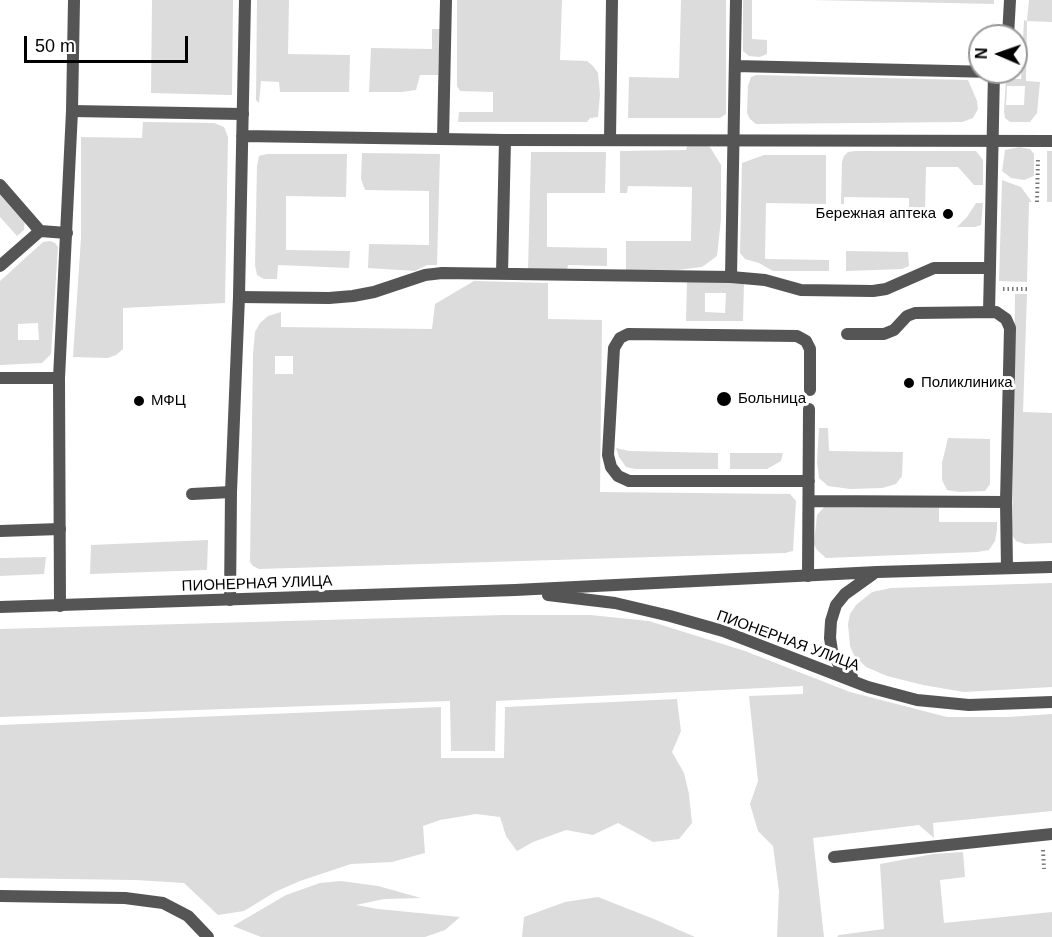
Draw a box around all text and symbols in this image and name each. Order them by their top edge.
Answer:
scale bar [27,24,190,62]
north arrow [968,24,1028,84]
text: 50 m [35,36,75,56]
text: N [973,47,990,59]
place label: Бережная аптека [816,205,936,223]
marker: Бережная аптека [941,207,955,221]
place label: Поликлиника [921,374,1013,392]
marker: Поликлиника [902,376,916,390]
marker: Больница [715,390,733,408]
place label: Больница [738,390,806,408]
place label: МФЦ [151,392,186,410]
marker: МФЦ [132,394,146,408]
street label: ПИОНЕРНАЯ УЛИЦА [181,572,333,596]
street label: ПИОНЕРНАЯ УЛИЦА [714,607,862,675]

